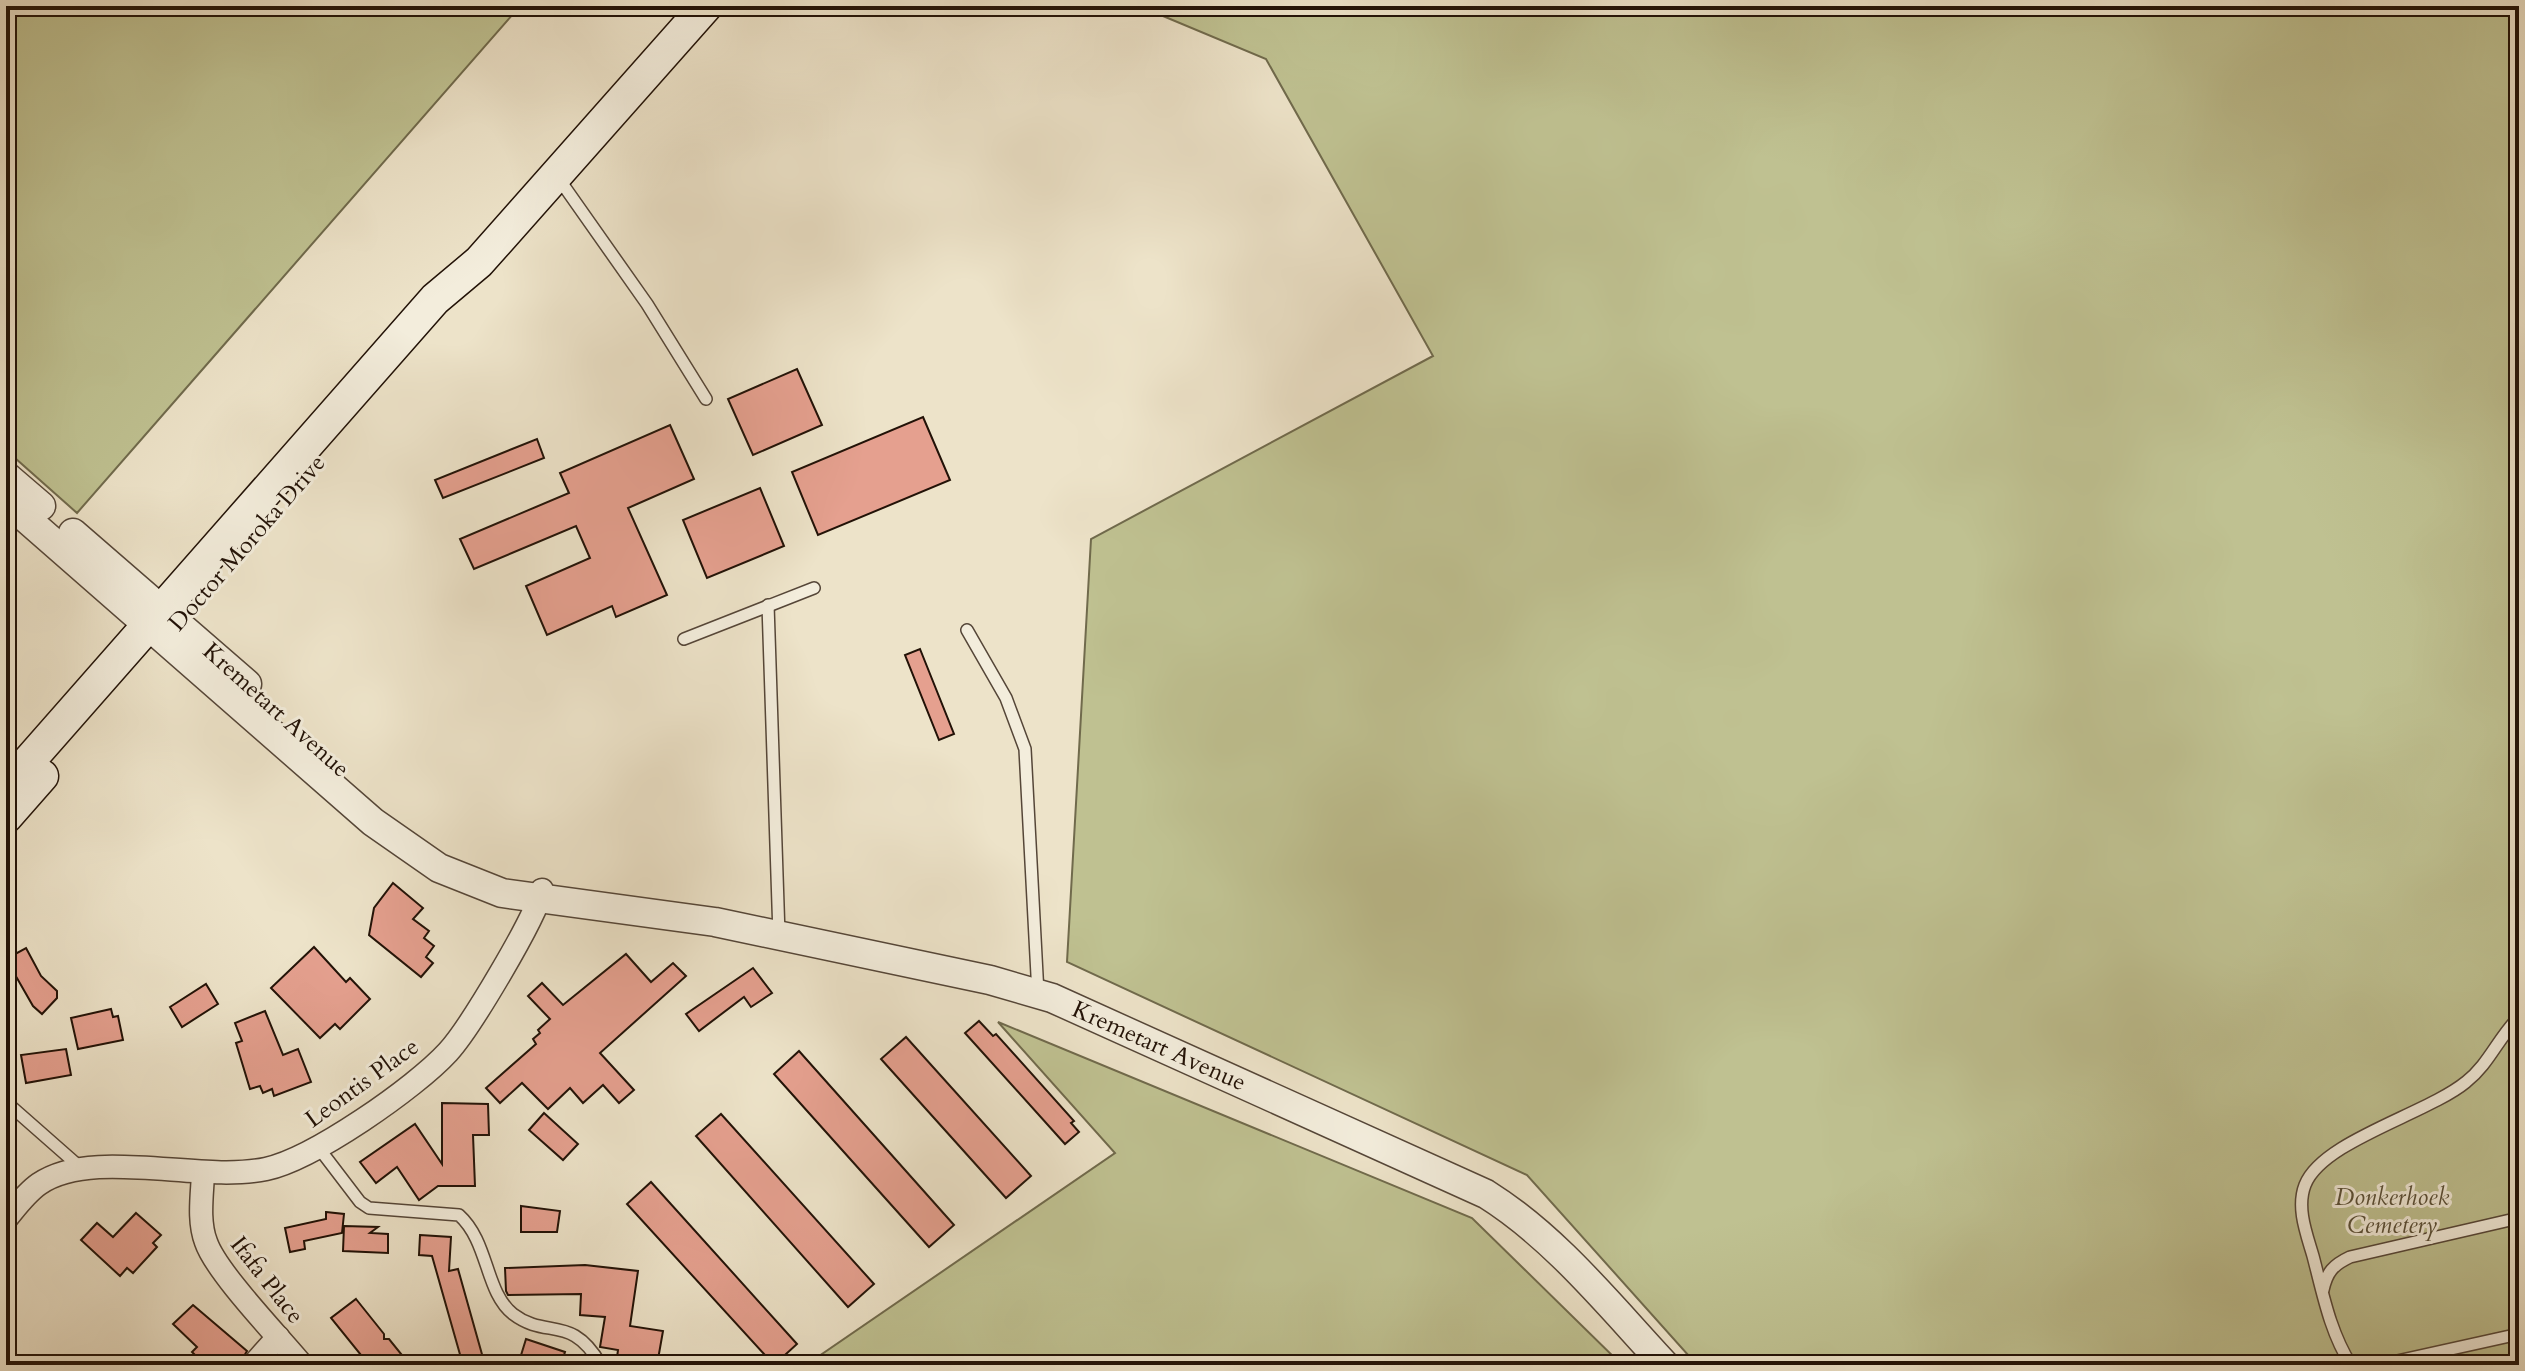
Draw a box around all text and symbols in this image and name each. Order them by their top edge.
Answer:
street label: Doctor Moroka Drive [161,448,333,638]
street label: Kremetart Avenue [195,635,357,785]
street label: Kremetart Avenue [1067,993,1251,1099]
street label: Leontis Place [298,1030,426,1136]
park label: Donkerhoek Cemetery [2335,1181,2449,1242]
street label: Ifafa Place [222,1229,312,1331]

